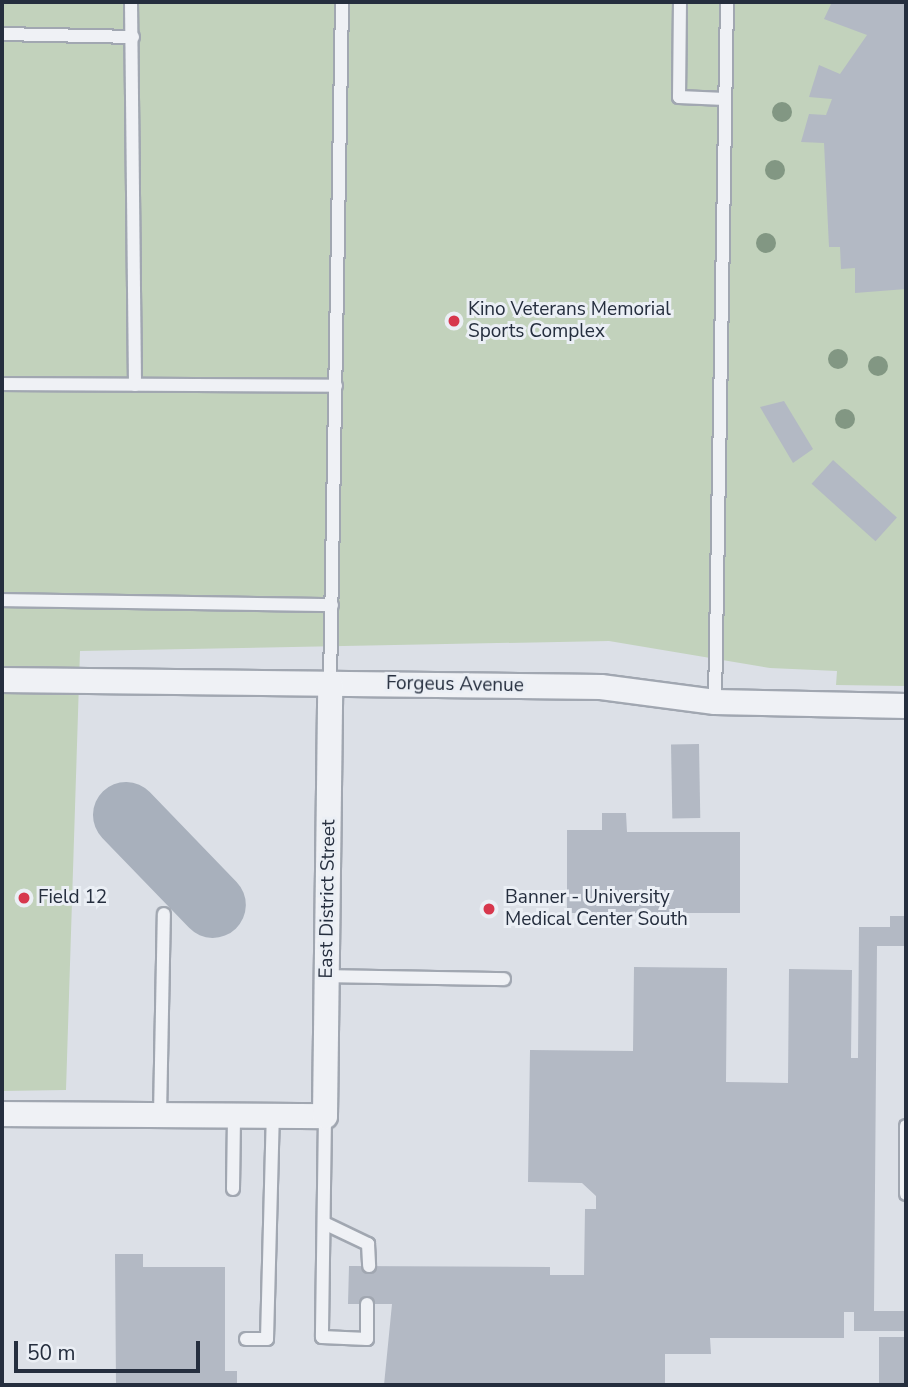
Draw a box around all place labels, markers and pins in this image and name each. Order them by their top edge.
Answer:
place label: Kino Veterans Memorial Sports Complex [468,299,671,343]
marker: Kino Veterans Memorial Sports Complex [446,313,462,329]
place label: Field 12 [38,887,107,909]
place label: Banner - University Medical Center South [505,887,688,931]
marker: Field 12 [16,890,32,906]
marker: Banner - University Medical Center South [479,899,499,919]

